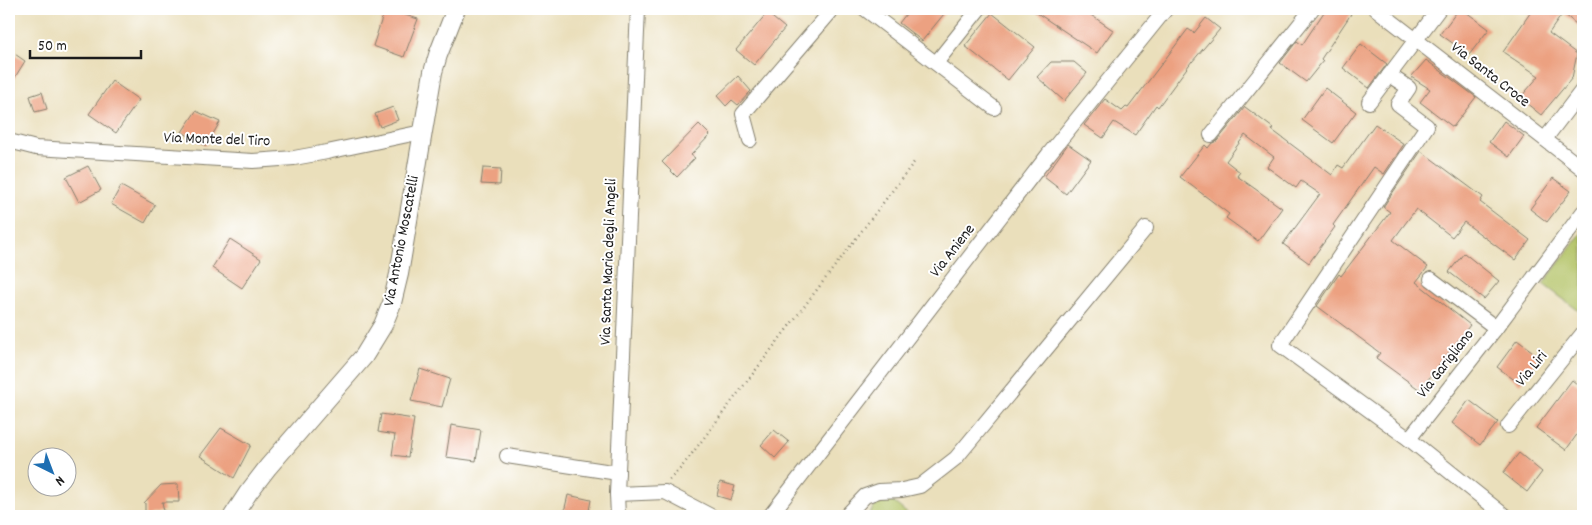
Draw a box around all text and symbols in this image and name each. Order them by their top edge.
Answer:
scale bar [30,28,141,60]
text: 50 m [38,36,67,58]
street label: Via Santa Croce [1445,37,1535,113]
street label: Via Monte del Tiro [163,127,271,153]
street label: Via Antonio Moscatelli [378,174,426,308]
street label: Via Santa Maria degli Angeli [595,178,623,346]
street label: Via Aniene [925,219,981,283]
street label: Via Garigliano [1412,325,1480,403]
street label: Via Liri [1510,346,1554,392]
north arrow [28,448,78,498]
text: N [50,470,69,490]

